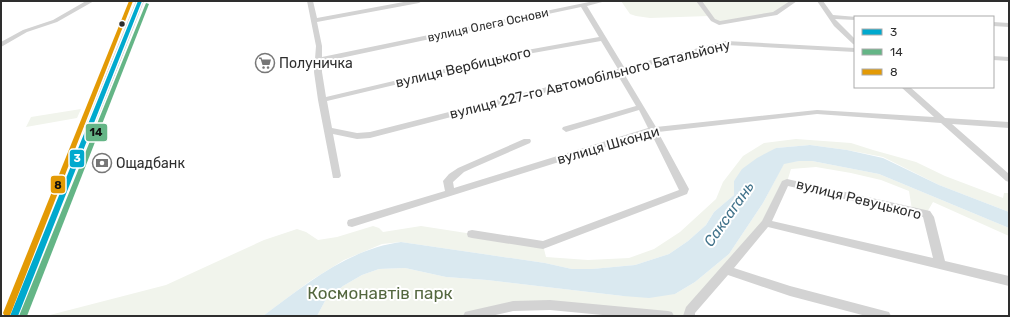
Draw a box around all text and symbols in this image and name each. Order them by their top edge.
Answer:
street label: вулиця Олега Основи [426,5,550,45]
legend [854,16,994,88]
unlabelled marker [117,19,127,29]
text: 3 [890,25,897,39]
street label: вулиця 227-го Автомобільного Батальйону [448,36,733,123]
street label: вулиця Вербицького [394,44,532,91]
text: 14 [890,45,903,59]
supermarket icon: Полуничка [254,52,276,74]
place label: Полуничка [279,55,353,72]
text: 8 [890,65,898,79]
line badge: 14 [85,123,108,142]
street label: вулиця Шконди [555,123,661,168]
text: 14 [90,126,103,139]
line badge: 3 [69,149,85,168]
text: 3 [73,152,81,165]
bank icon: Ощадбанк [91,152,113,174]
place label: Ощадбанк [116,155,185,172]
line badge: 8 [50,175,66,194]
street label: вулиця Ревуцького [794,176,923,223]
water label: Саксагань [700,178,758,250]
text: 8 [54,179,62,192]
park label: Космонавтів парк [307,283,453,303]

